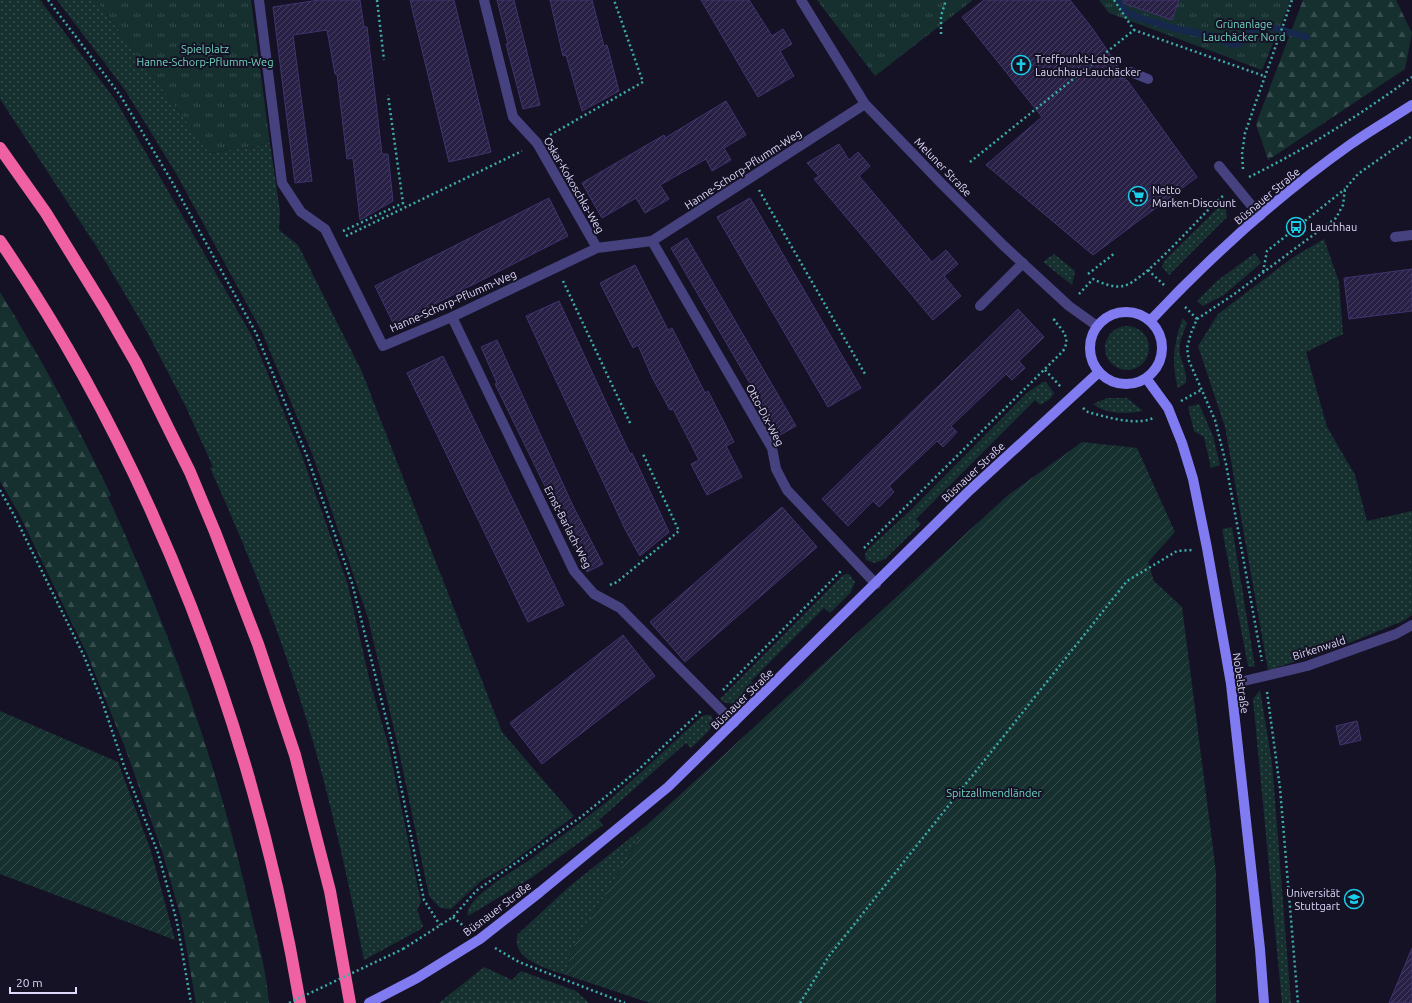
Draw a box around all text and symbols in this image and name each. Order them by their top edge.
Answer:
park label: Grünanlage Lauchäcker Nord [1203,18,1285,43]
park label: Spielplatz Hanne-Schorp-Pflumm-Weg [136,43,274,68]
place label: Treffpunkt-Leben Lauchhau-Lauchäcker [1035,53,1141,78]
church icon: Treffpunkt-Leben Lauchhau-Lauchäcker [1010,54,1032,76]
street label: Hanne-Schorp-Pflumm-Weg [682,127,804,211]
street label: Oskar-Kokoschka-Weg [541,135,607,235]
street label: Meluner Straße [912,135,974,199]
street label: Büsnauer Straße [1232,165,1302,227]
place label: Netto Marken-Discount [1152,184,1237,209]
supermarket icon: Netto Marken-Discount [1127,185,1149,207]
bus stop icon: Lauchhau [1285,216,1307,238]
place label: Lauchhau [1310,221,1357,233]
street label: Hanne-Schorp-Pflumm-Weg [388,268,518,334]
street label: Otto-Dix-Weg [744,382,786,448]
street label: Büsnauer Straße [939,440,1007,504]
street label: Ernst-Barlach-Weg [542,484,594,570]
street label: Birkenwald [1291,634,1347,662]
street label: Nobelstraße [1231,652,1251,714]
street label: Büsnauer Straße [708,666,776,732]
park label: Spitzallmendländer [946,787,1043,799]
street label: Büsnauer Straße [461,880,533,938]
place label: Universität Stuttgart [1286,887,1341,912]
school or university icon: Universität Stuttgart [1343,888,1365,910]
scale bar [10,969,76,995]
text: 20 m [16,976,43,989]

